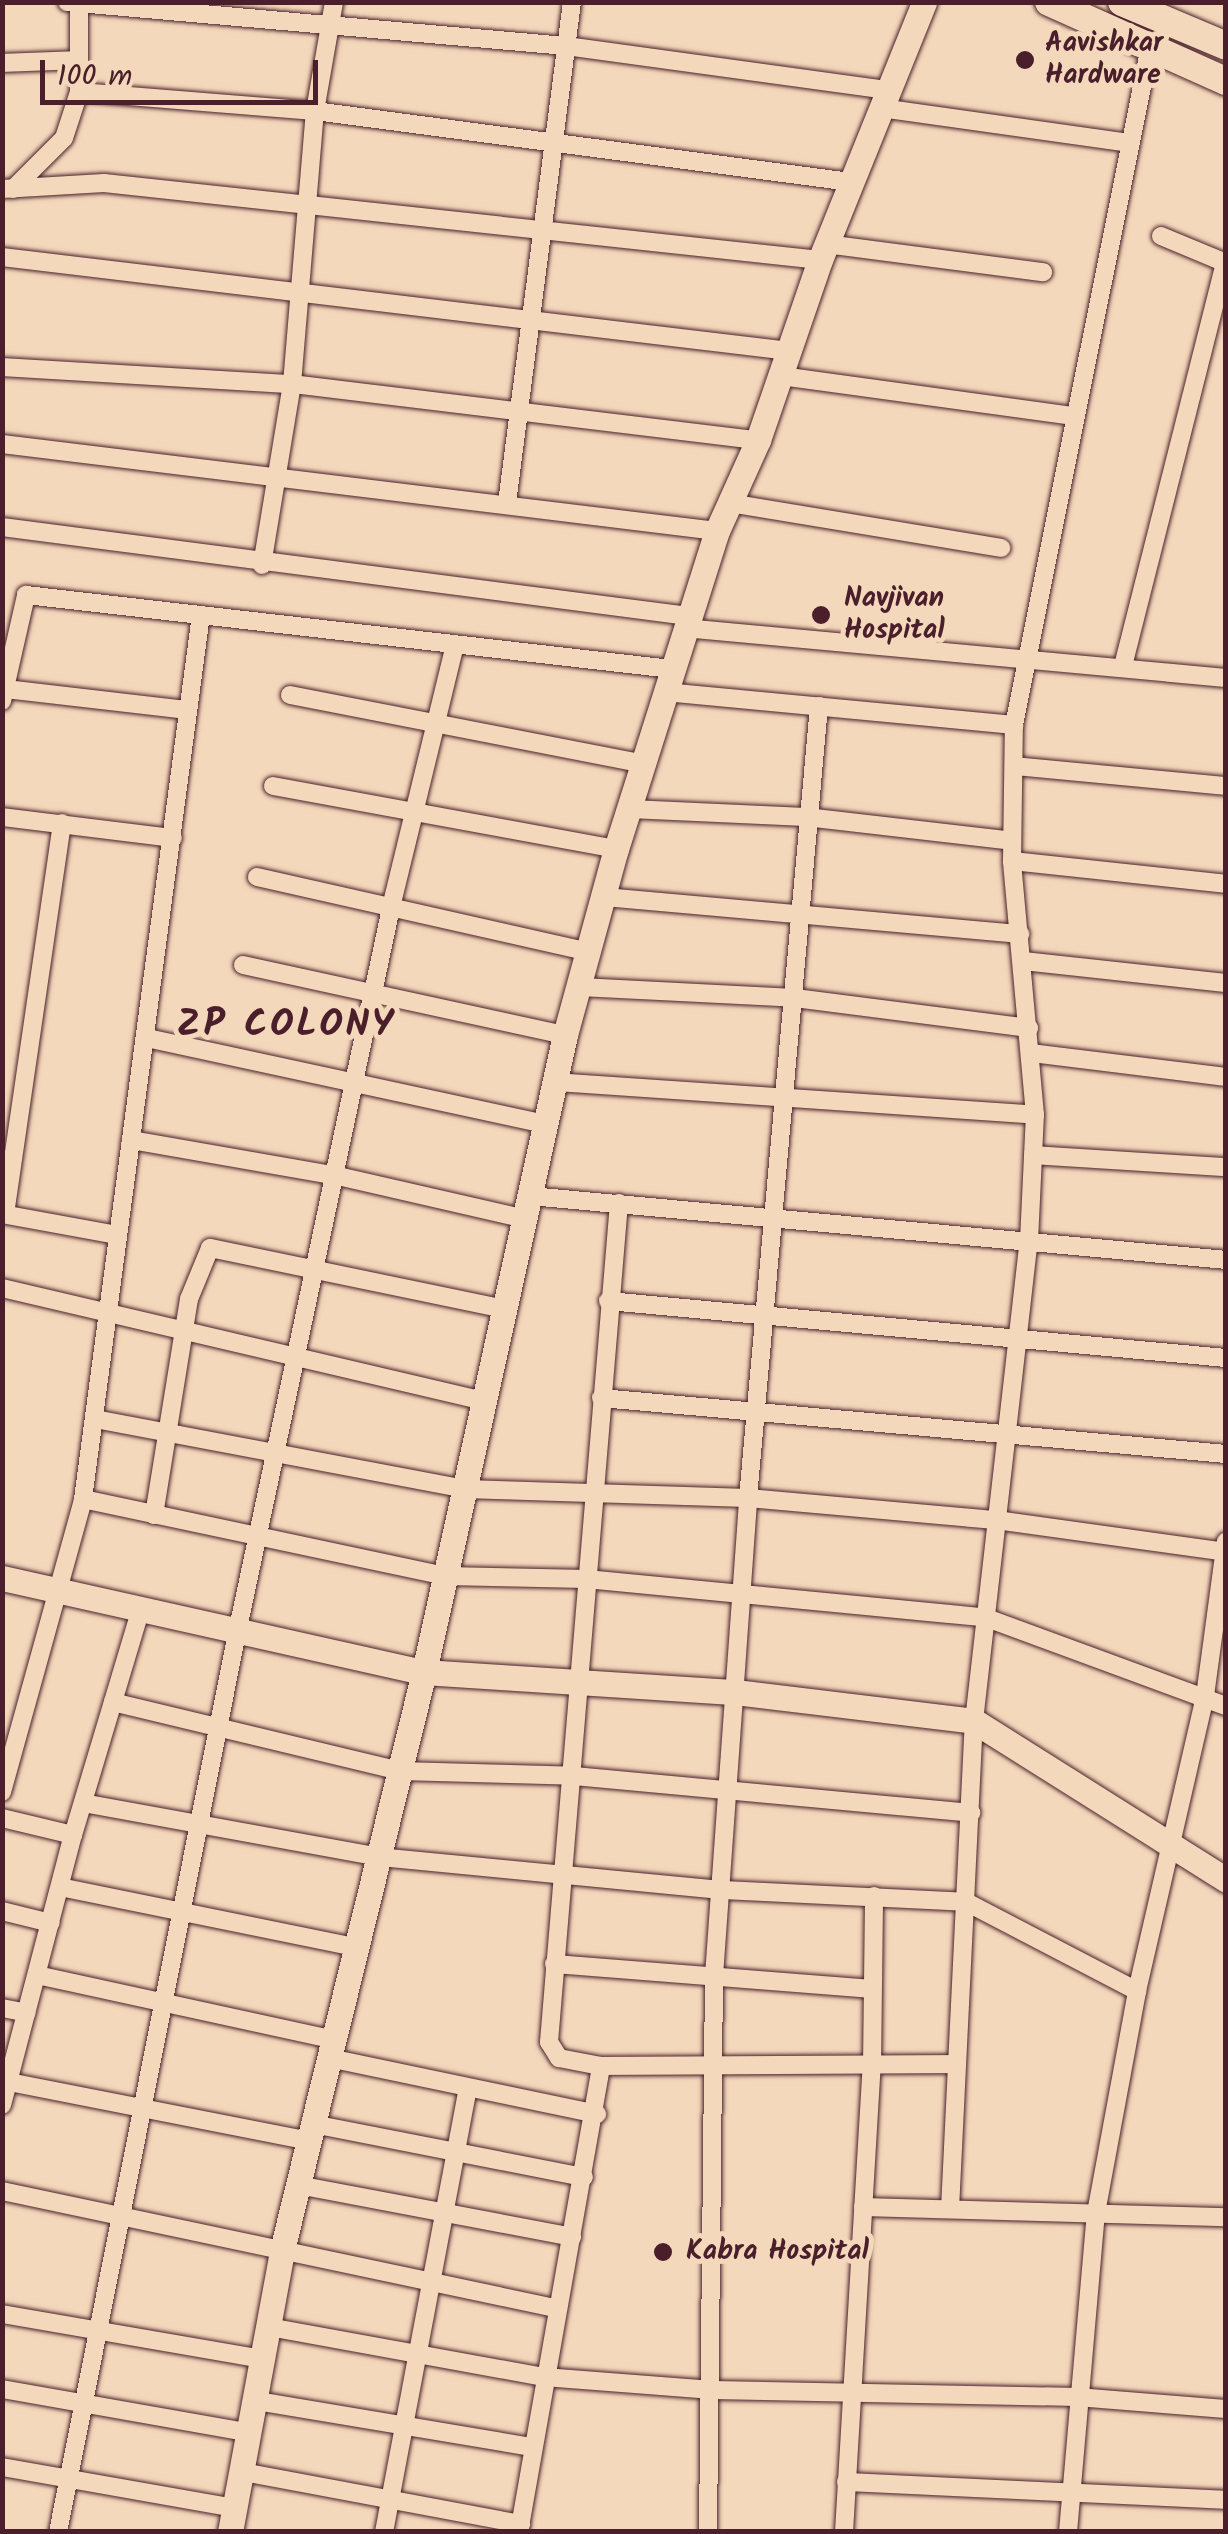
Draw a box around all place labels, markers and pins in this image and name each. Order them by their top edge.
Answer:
place label: Aavishkar Hardware [1045,27,1163,93]
marker: Aavishkar Hardware [1014,49,1036,71]
place label: Navjivan Hospital [844,582,945,648]
marker: Navjivan Hospital [808,602,834,628]
place label: Kabra Hospital [686,2235,869,2269]
marker: Kabra Hospital [650,2239,676,2265]

